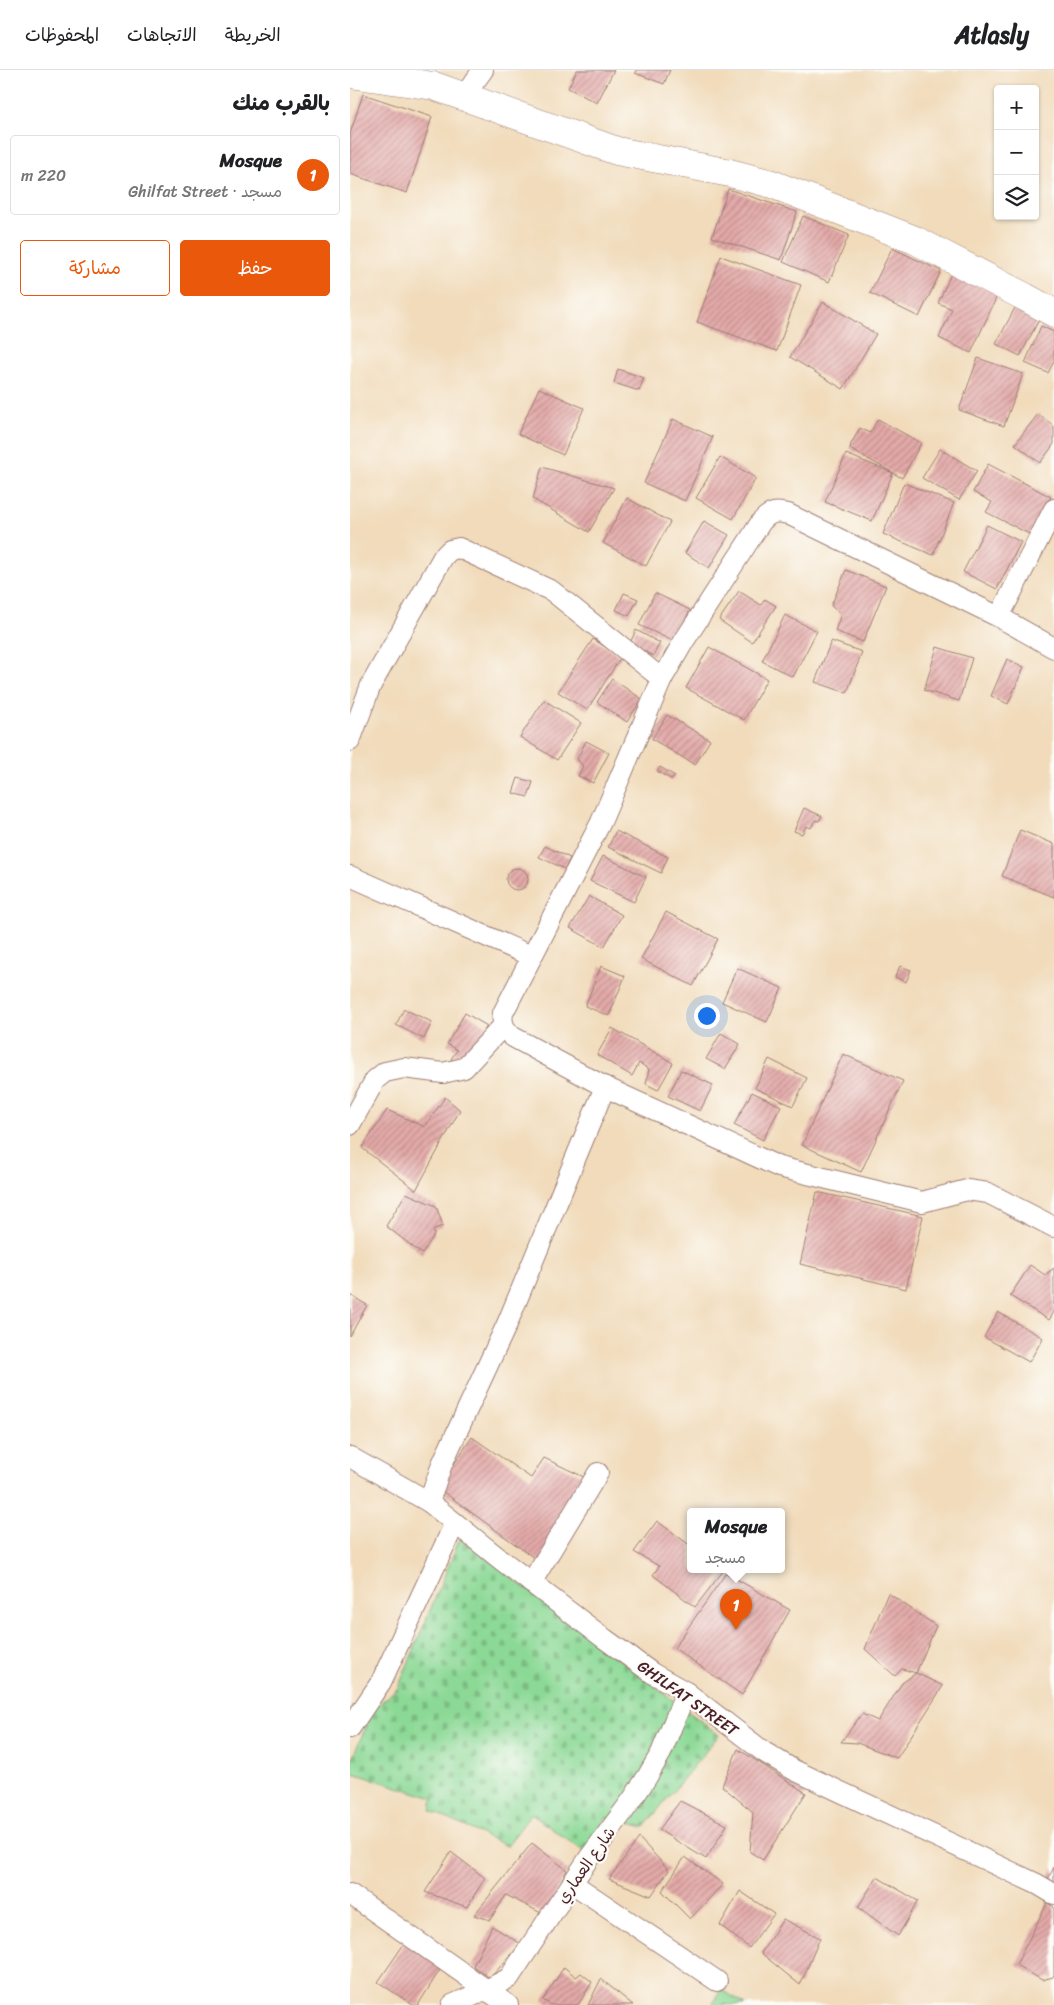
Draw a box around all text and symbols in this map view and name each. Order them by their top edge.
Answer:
text: Atlasly [955,14,1029,56]
text: المحفوظات [25,19,99,51]
text: الاتجاهات [127,19,197,51]
text: الخريطة [225,19,281,51]
text: بالقرب منك [232,84,330,122]
map controls [994,85,1039,220]
button: + [994,85,1039,130]
button: − [994,130,1039,175]
text: Mosque [220,144,282,177]
text: 220 m [21,161,66,190]
text: 1 [310,161,316,190]
button: layers [994,175,1039,220]
text: مسجد · Ghilfat Street [128,177,282,206]
button: مشاركة [20,240,170,296]
button: حفظ [180,240,330,296]
your location [694,1003,720,1029]
popup [687,1508,785,1573]
text: Mosque [705,1510,767,1543]
text: مسجد [705,1543,746,1572]
pin: 1 [720,1589,752,1630]
street label: GHILFAT STREET [631,1652,746,1744]
street label: شارع العماري [549,1820,623,1910]

